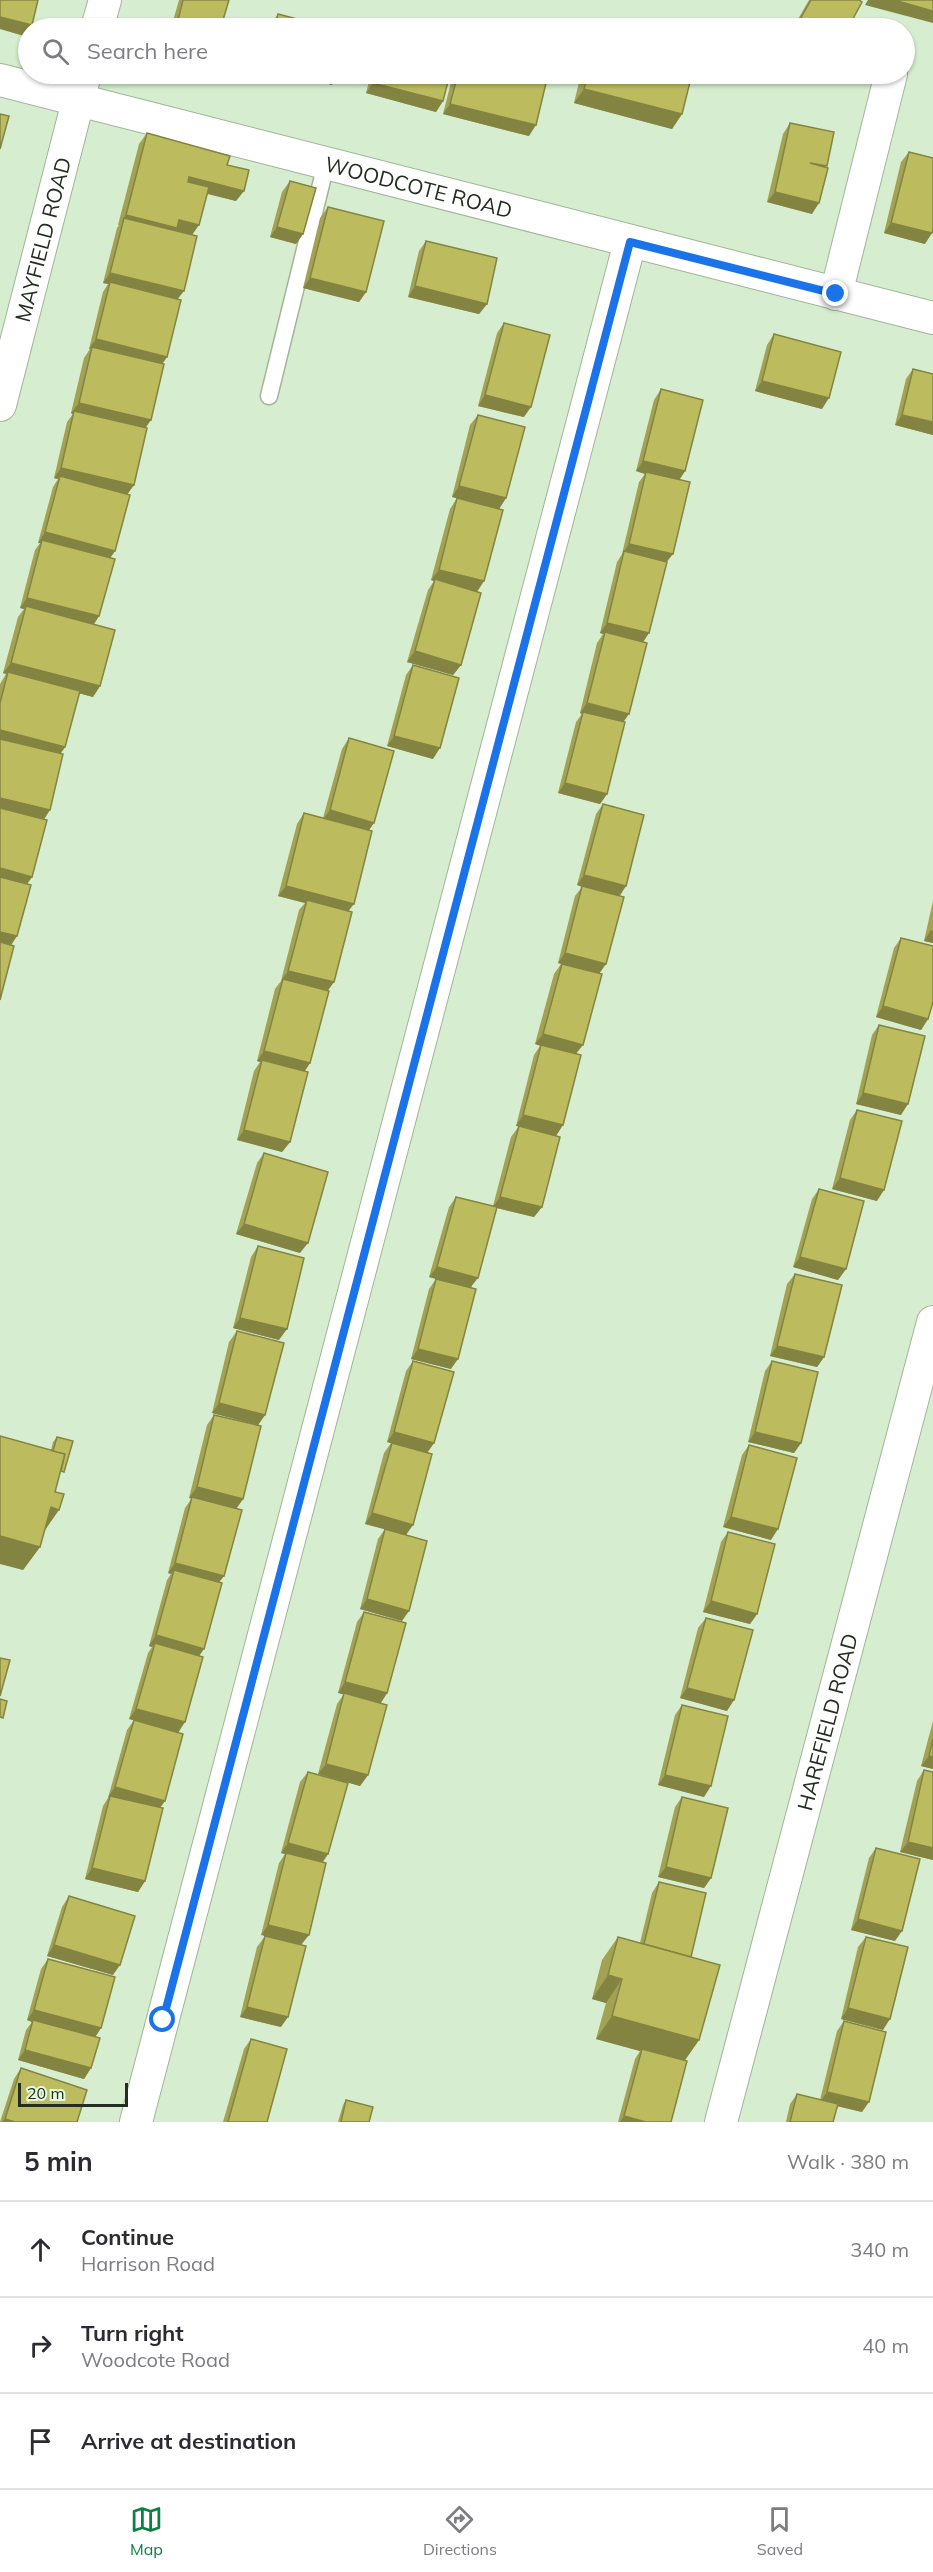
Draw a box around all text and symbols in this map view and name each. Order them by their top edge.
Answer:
search box [18,18,915,84]
icon: search [39,35,72,68]
text: Search here [87,37,208,65]
street label: WOODCOTE ROAD [322,150,515,223]
street label: MAYFIELD ROAD [9,154,76,324]
route end [822,280,848,306]
street label: HAREFIELD ROAD [791,1630,863,1813]
route start [149,2006,175,2032]
scale bar [18,2080,128,2108]
text: 20 m [27,2083,64,2103]
text: 5 min [24,2145,93,2178]
text: Walk · 380 m [787,2149,909,2174]
text: Continue [81,2223,174,2251]
icon: ahead [24,2233,57,2266]
text: 340 m [850,2237,909,2262]
text: Harrison Road [81,2251,215,2276]
text: Turn right [81,2319,184,2347]
icon: right [24,2329,57,2362]
text: 40 m [862,2333,909,2358]
text: Woodcote Road [81,2347,230,2372]
icon: arrive [24,2425,57,2458]
text: Arrive at destination [81,2427,296,2455]
tab: Map [130,2503,163,2559]
tab: Directions [423,2503,497,2559]
tab: Saved [757,2503,803,2559]

